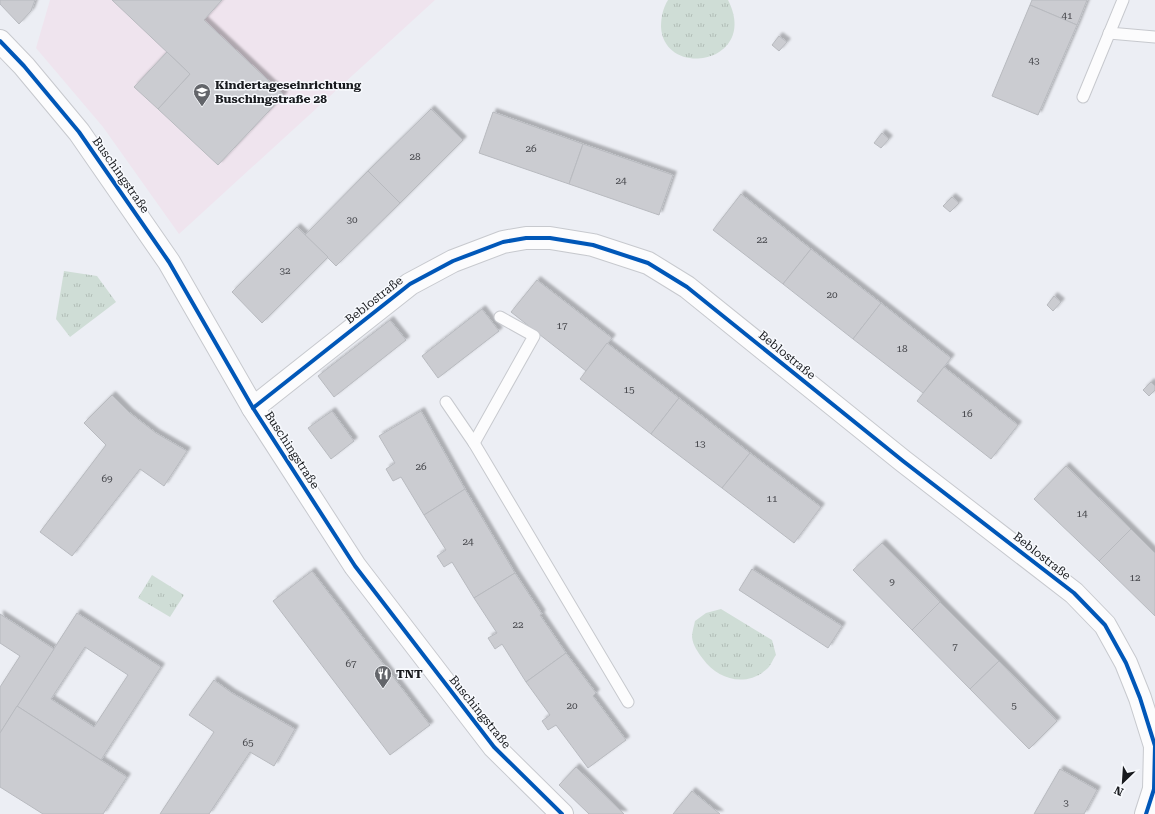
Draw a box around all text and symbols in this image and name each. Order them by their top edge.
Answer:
house number: 41 [1061,10,1073,21]
house number: 43 [1028,55,1040,66]
place label: Kindertageseinrichtung Buschingstraße 28 [215,78,362,106]
school or university icon: Kindertageseinrichtung Buschingstraße 28 [192,82,212,107]
street label: Buschingstraße [90,134,153,216]
house number: 26 [525,143,537,154]
house number: 28 [409,151,421,162]
house number: 24 [615,175,627,186]
house number: 30 [346,214,358,225]
house number: 22 [756,234,768,245]
house number: 32 [279,265,291,276]
street label: Beblostraße [343,273,406,327]
house number: 20 [826,289,838,300]
house number: 17 [556,320,568,331]
street label: Beblostraße [756,328,819,382]
house number: 18 [896,343,908,354]
house number: 15 [623,384,635,395]
house number: 16 [961,408,973,419]
street label: Buschingstraße [262,409,322,492]
house number: 13 [694,438,706,449]
house number: 26 [415,461,427,472]
house number: 69 [101,473,113,484]
house number: 11 [766,493,778,504]
house number: 14 [1076,508,1088,519]
street label: Beblostraße [1011,529,1074,583]
house number: 24 [462,536,474,547]
house number: 12 [1129,572,1141,583]
house number: 9 [889,576,895,587]
house number: 22 [512,619,524,630]
house number: 7 [952,641,958,652]
house number: 67 [345,658,357,669]
restaurant icon: TNT [373,664,393,689]
place label: TNT [396,667,423,681]
street label: Buschingstraße [446,673,514,751]
house number: 20 [566,700,578,711]
house number: 5 [1011,700,1017,711]
house number: 65 [242,737,254,748]
north arrow [1103,762,1143,802]
text: N [1112,783,1126,798]
house number: 3 [1063,797,1069,808]

